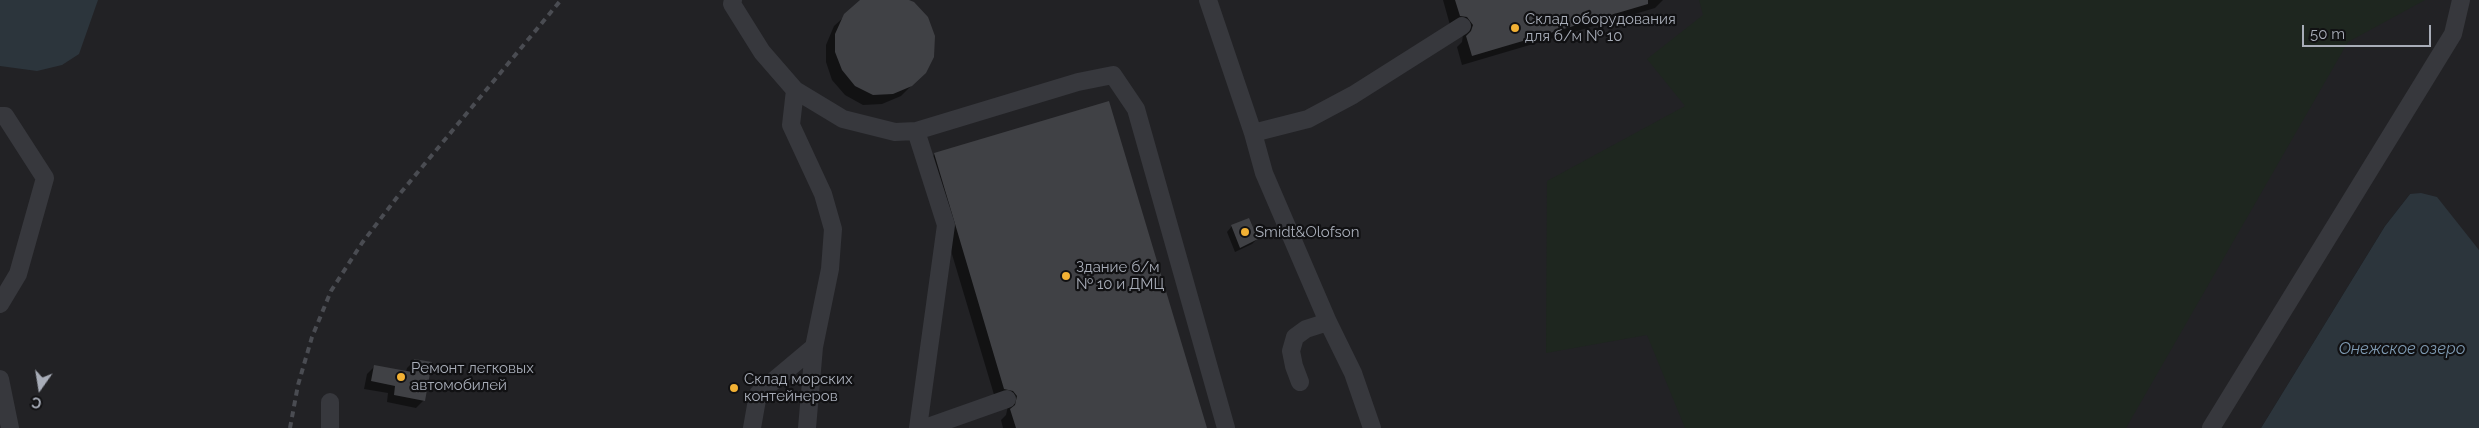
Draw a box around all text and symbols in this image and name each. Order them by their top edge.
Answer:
place label: Склад оборудования для б/м № 10 [1525,10,1676,45]
scale bar [2304,15,2433,47]
marker: Склад оборудования для б/м № 10 [1509,22,1521,34]
text: 50 m [2310,25,2345,43]
place label: Smidt&Olofson [1255,223,1360,241]
marker: Smidt&Olofson [1239,226,1251,238]
place label: Здание б/м № 10 и ДМЦ [1076,258,1164,293]
marker: Здание б/м № 10 и ДМЦ [1060,270,1072,282]
water label: Онежское озеро [2339,339,2465,359]
place label: Ремонт легковых автомобилей [411,359,534,394]
north arrow [15,363,65,413]
place label: Склад морских контейнеров [744,370,853,405]
marker: Ремонт легковых автомобилей [395,371,407,383]
marker: Склад морских контейнеров [728,382,740,394]
text: С [30,394,43,411]

